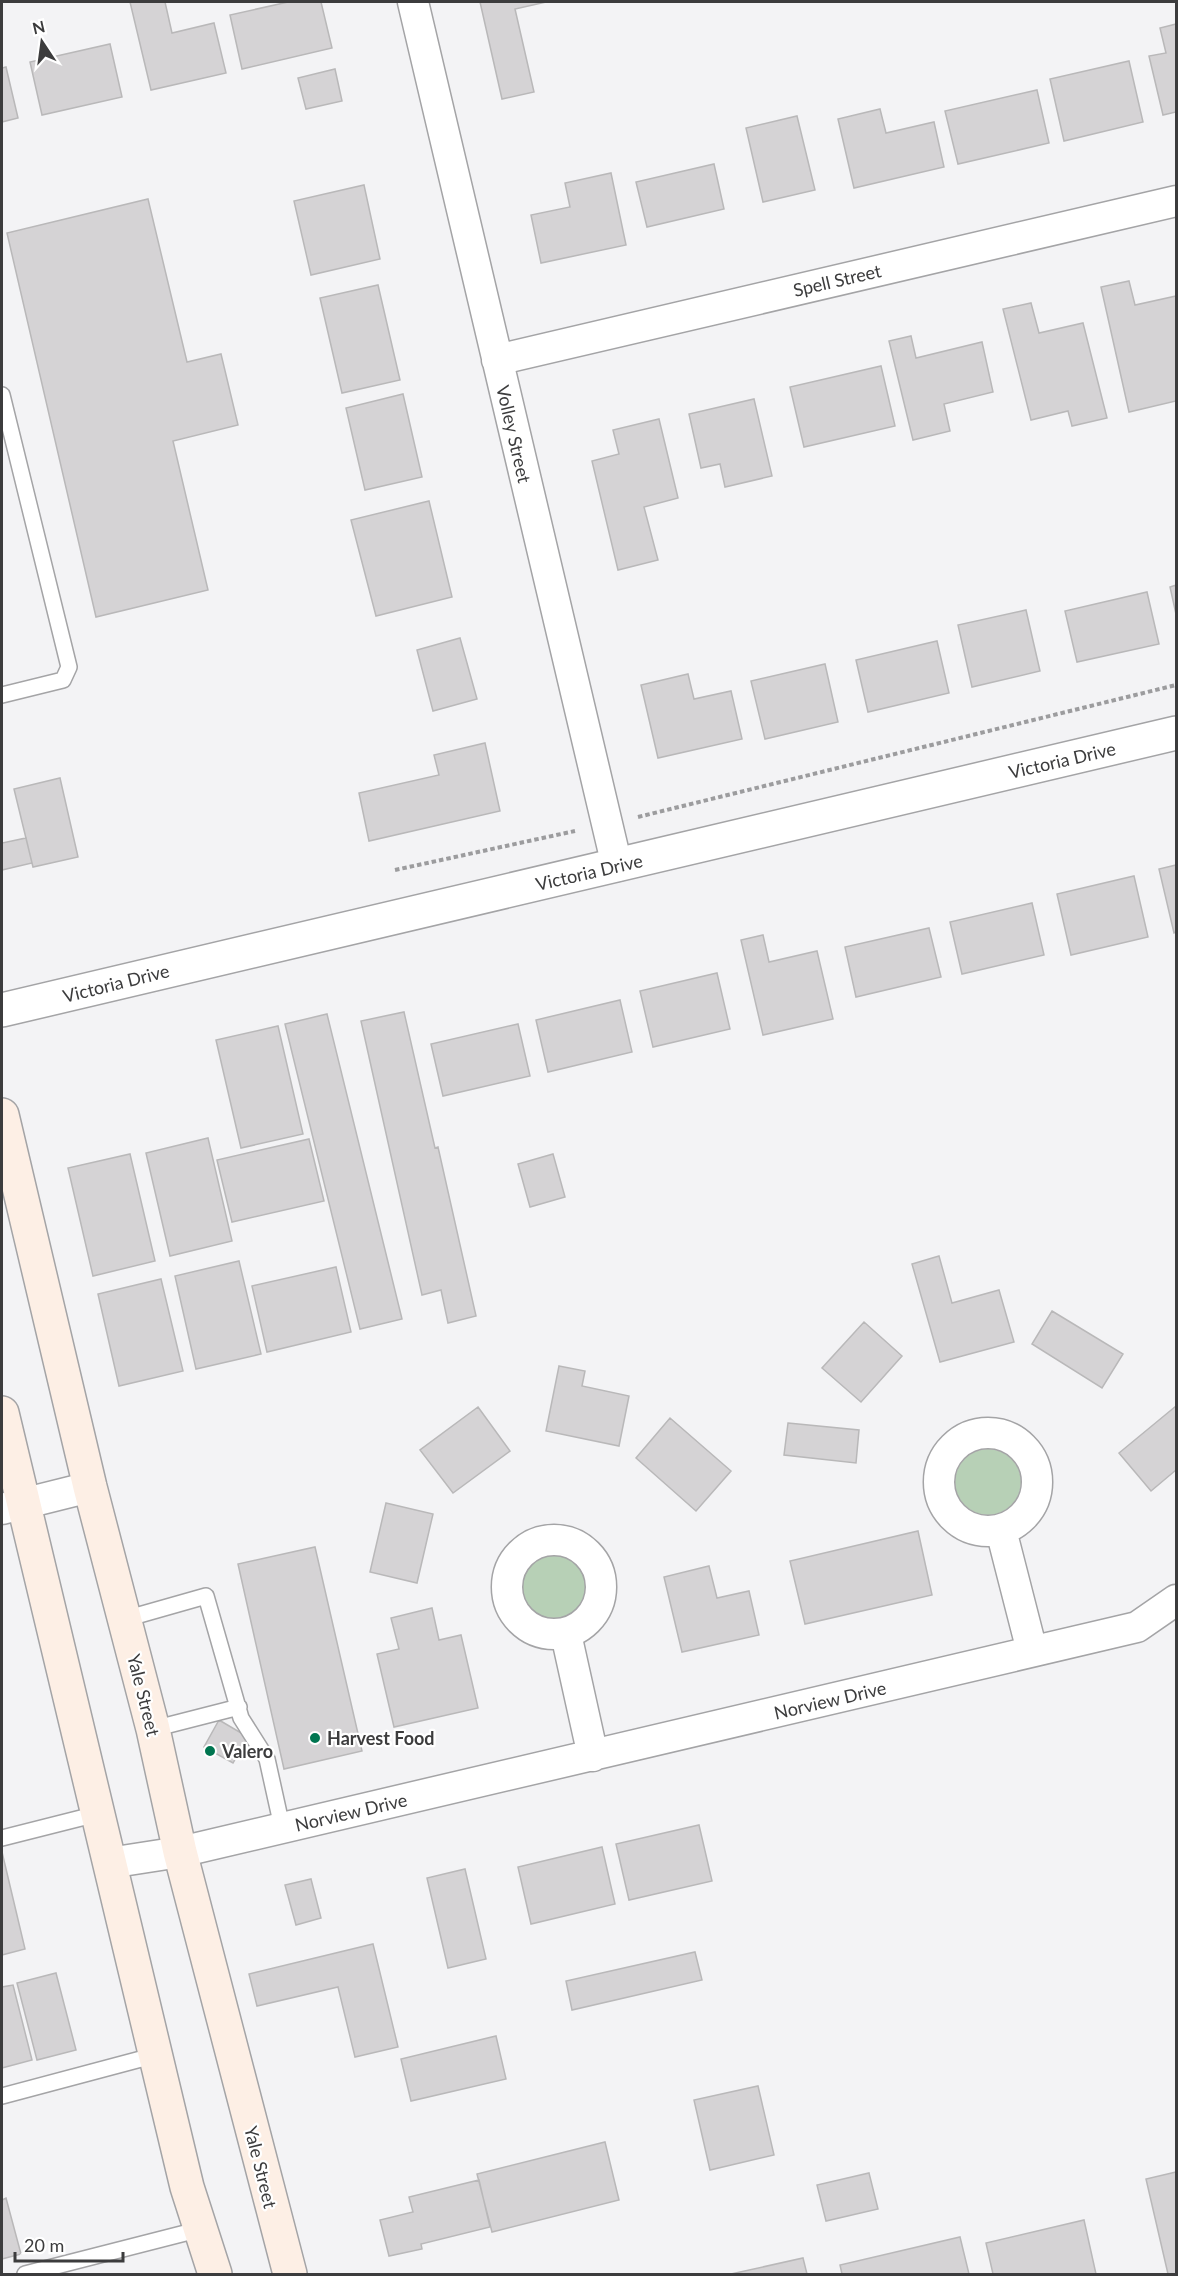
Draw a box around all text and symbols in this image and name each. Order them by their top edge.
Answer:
north arrow [12,12,72,72]
text: N [30,16,47,38]
street label: Spell Street [791,259,884,301]
street label: Volley Street [492,383,536,486]
street label: Victoria Drive [1006,737,1118,783]
street label: Victoria Drive [533,849,645,895]
street label: Victoria Drive [60,959,172,1007]
street label: Yale Street [123,1652,165,1739]
street label: Norview Drive [772,1676,888,1724]
place label: Harvest Food [327,1727,435,1749]
marker: Harvest Food [308,1731,322,1745]
place label: Valero [221,1740,273,1762]
marker: Valero [203,1744,217,1758]
street label: Norview Drive [293,1788,409,1836]
street label: Yale Street [240,2124,282,2211]
scale bar [15,2225,123,2263]
text: 20 m [24,2234,64,2256]

